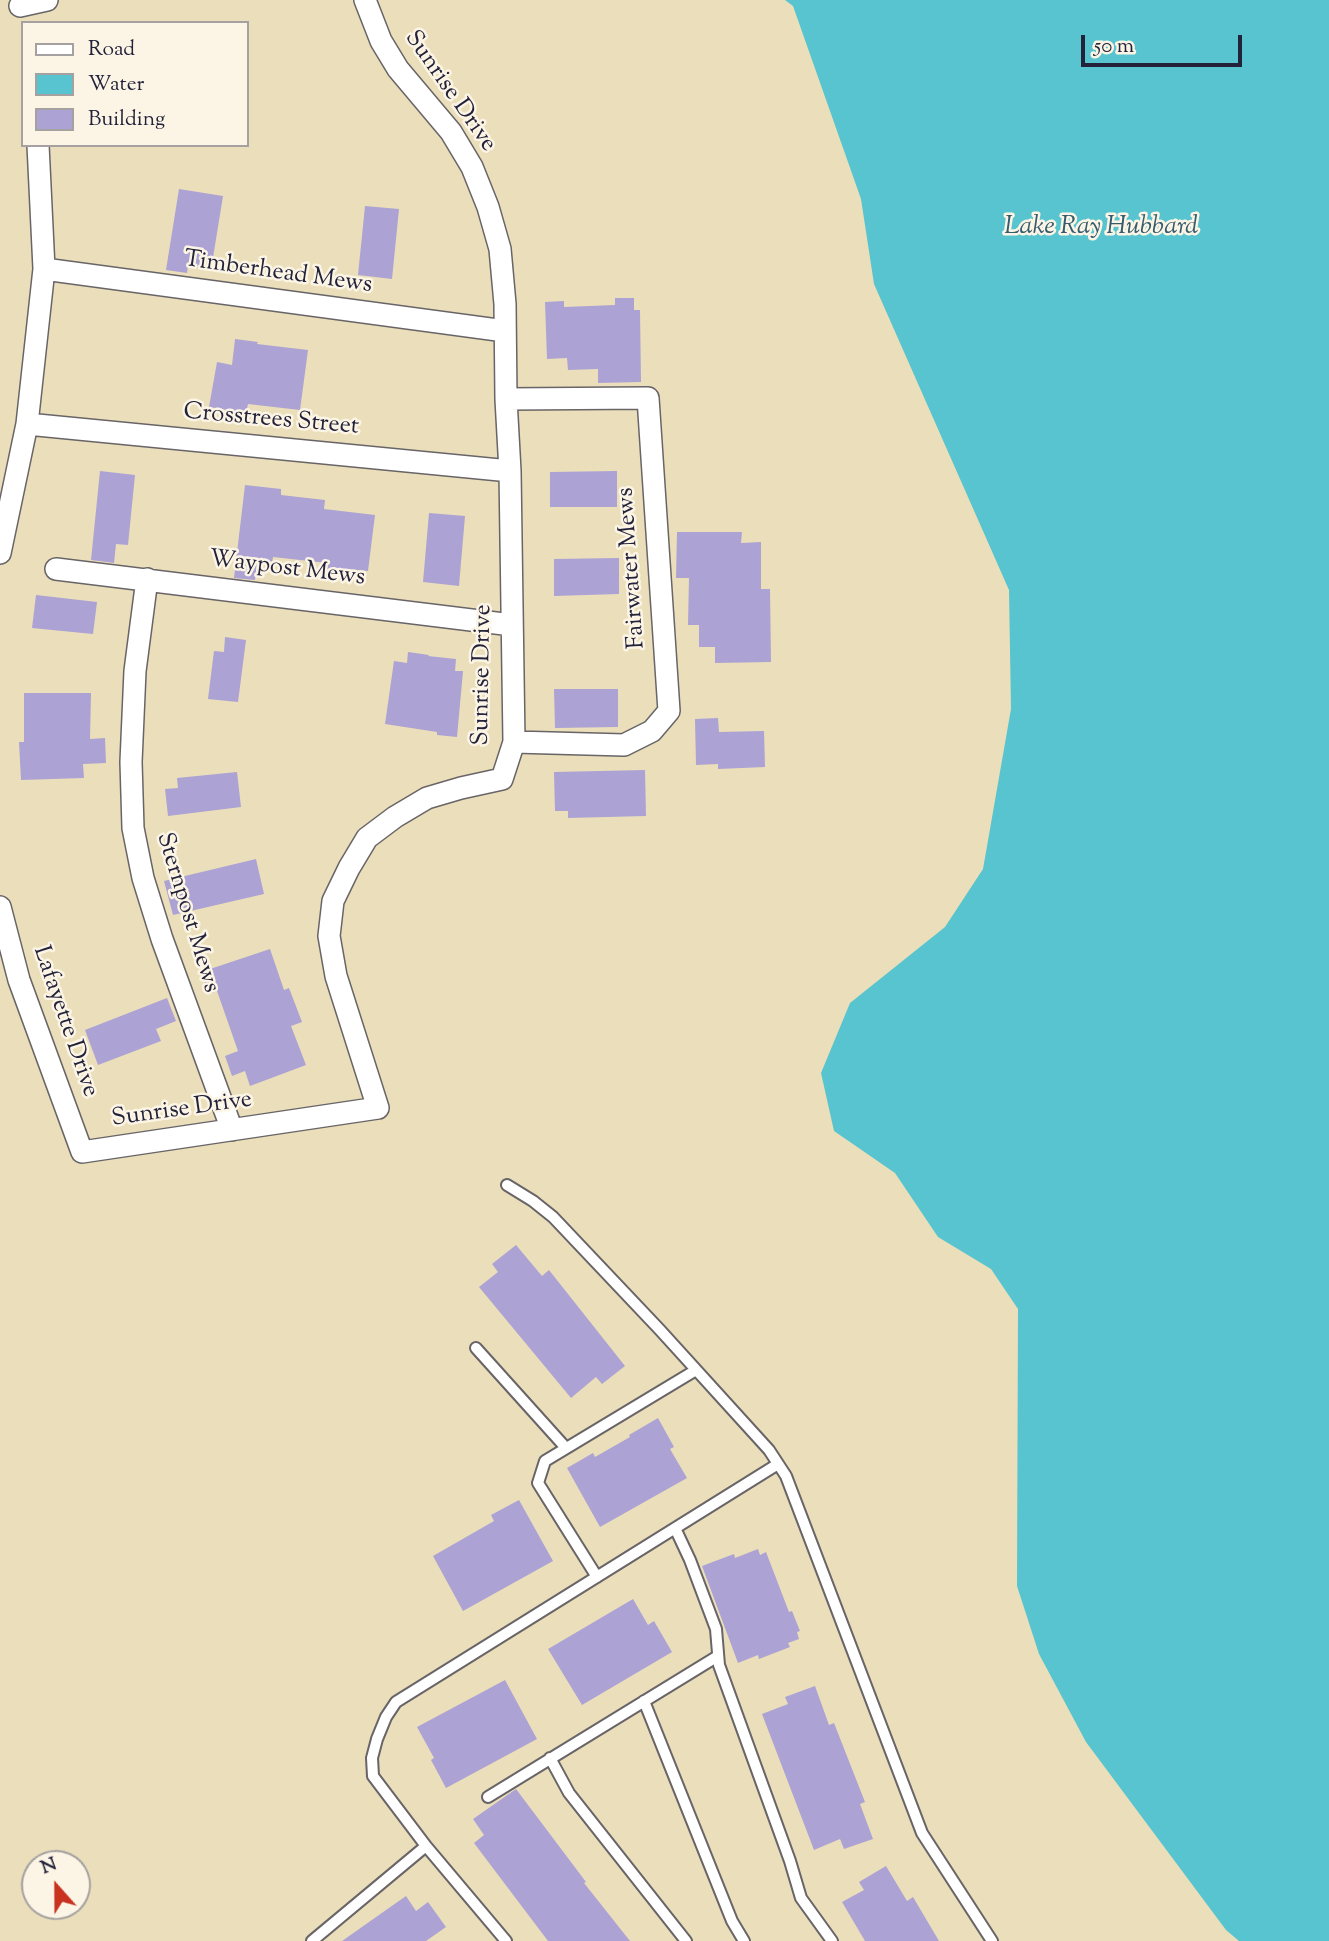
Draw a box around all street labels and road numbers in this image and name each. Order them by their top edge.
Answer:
street label: Sunrise Drive [397,26,501,158]
street label: Timberhead Mews [182,247,374,301]
street label: Crosstrees Street [182,399,360,443]
street label: Fairwater Mews [613,486,653,650]
street label: Waypost Mews [207,546,367,594]
street label: Sunrise Drive [468,604,500,746]
street label: Sternpost Mews [148,830,224,996]
street label: Lafayette Drive [25,943,103,1101]
street label: Sunrise Drive [110,1087,254,1135]

